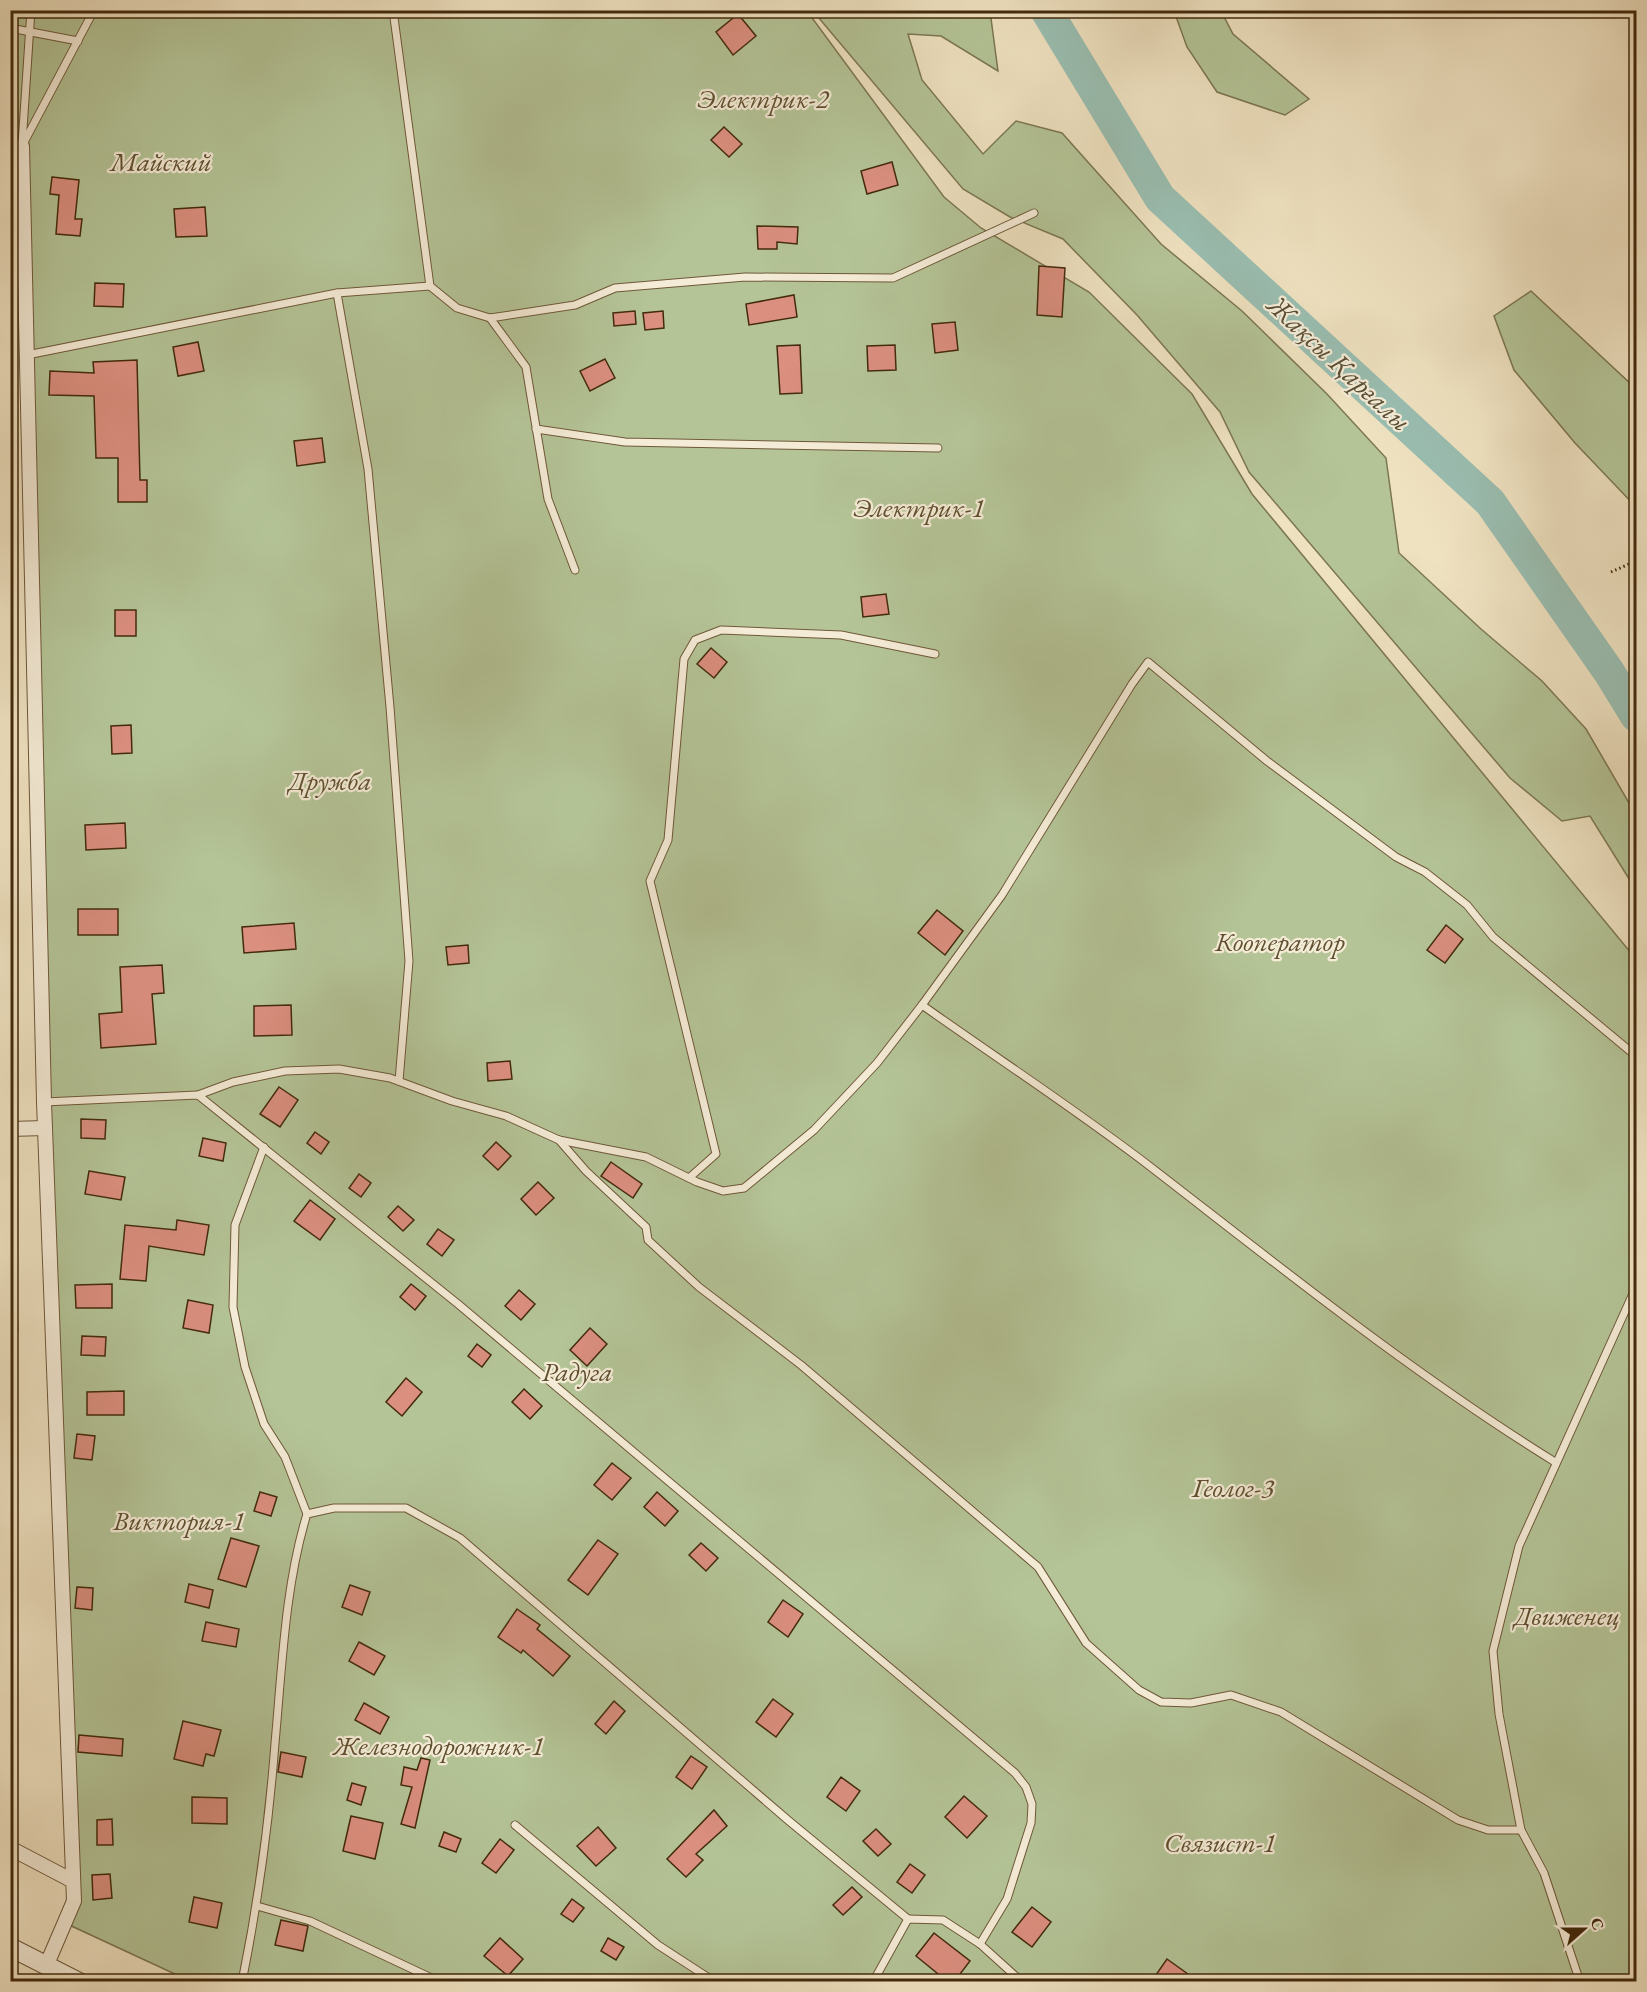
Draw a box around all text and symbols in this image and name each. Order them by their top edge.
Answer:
park label: Электрик-2 [697,81,830,116]
park label: Майский [108,144,212,179]
water label: Жақсы Қарғалы [1259,286,1419,439]
park label: Электрик-1 [853,490,985,525]
park label: Дружба [287,763,371,798]
park label: Кооператор [1214,924,1345,959]
park label: Радуга [541,1354,613,1389]
park label: Геолог-3 [1191,1470,1274,1505]
park label: Виктория-1 [112,1503,245,1538]
park label: Движенец [1512,1598,1620,1633]
park label: Железнодорожник-1 [332,1728,544,1763]
park label: Связист-1 [1164,1825,1276,1860]
north arrow [1554,1899,1614,1959]
text: С [1586,1915,1609,1933]

